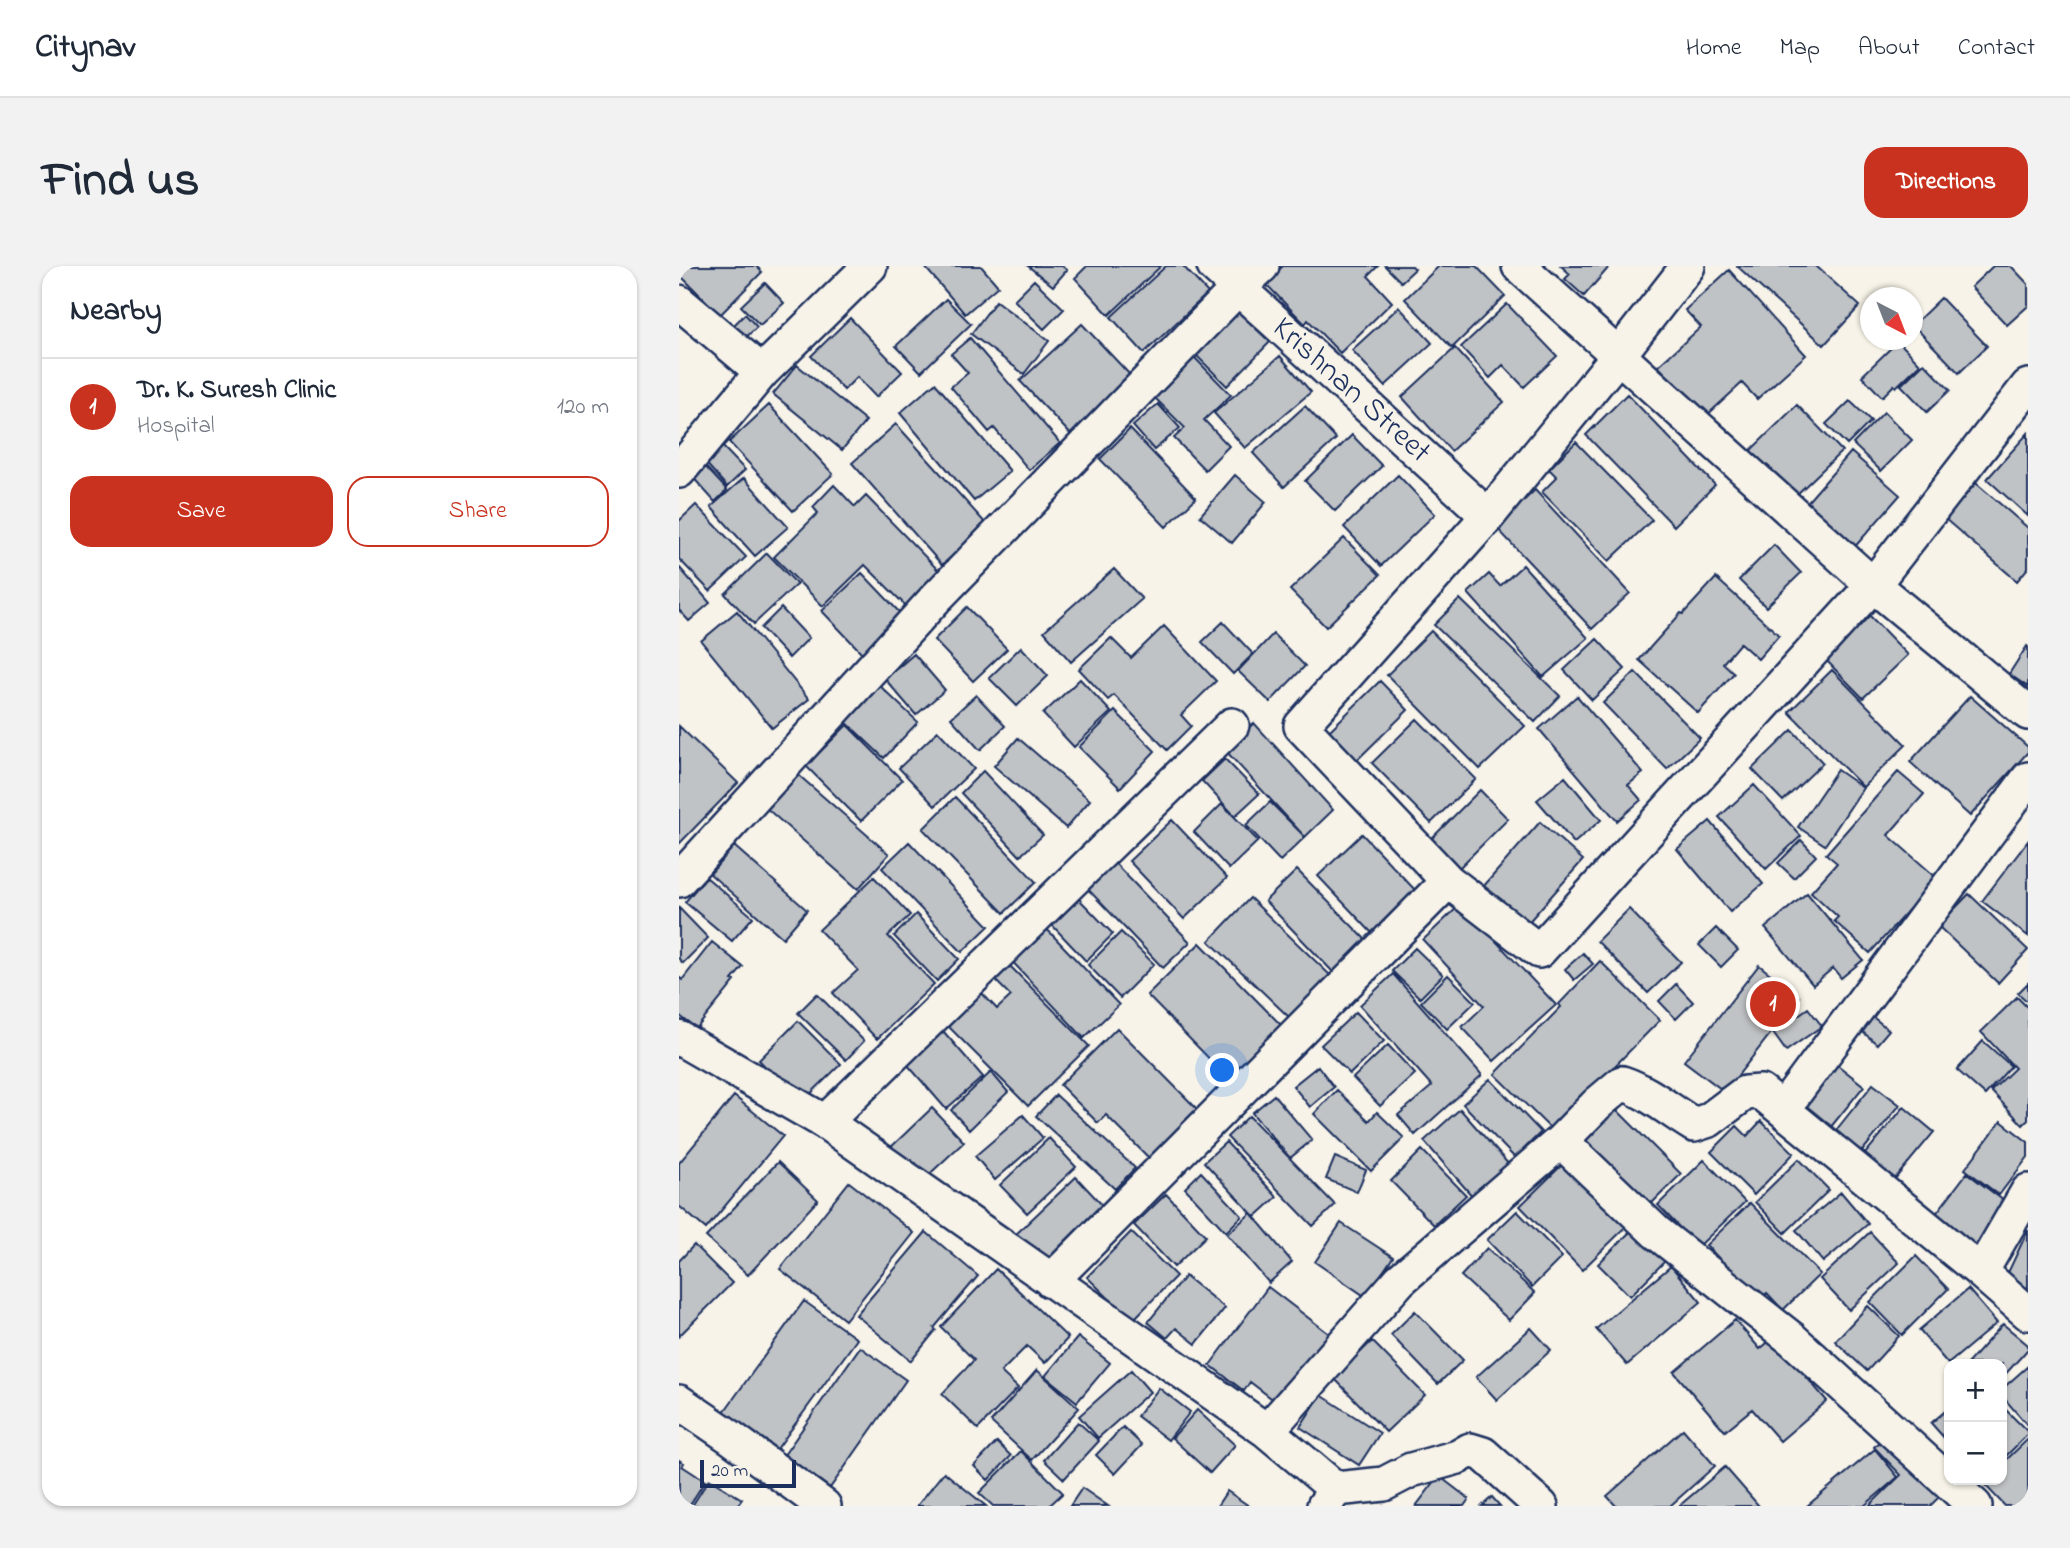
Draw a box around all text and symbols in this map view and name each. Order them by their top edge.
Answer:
text: Citynav [35,24,135,72]
text: Home [1686,31,1742,66]
text: Map [1780,31,1820,66]
text: About [1858,31,1920,66]
text: Contact [1958,31,2035,66]
text: Find us [42,146,199,218]
button: Directions [1864,147,2028,218]
north arrow [1860,287,1923,350]
text: Nearby [70,290,162,334]
street label: Krishnan Street [1261,307,1441,476]
text: Dr. K. Suresh Clinic [137,372,336,410]
text: 1 [89,391,97,424]
text: 120 m [557,391,609,424]
text: Hospital [137,410,215,443]
button: Save [70,476,333,547]
button: Share [347,476,609,547]
pin: 1 [1750,978,1796,1030]
your location [1205,1053,1239,1087]
map controls [1944,1359,2007,1485]
button: + [1944,1359,2007,1422]
button: − [1944,1422,2007,1485]
scale bar [700,1457,796,1489]
text: 20 m [711,1458,748,1485]

